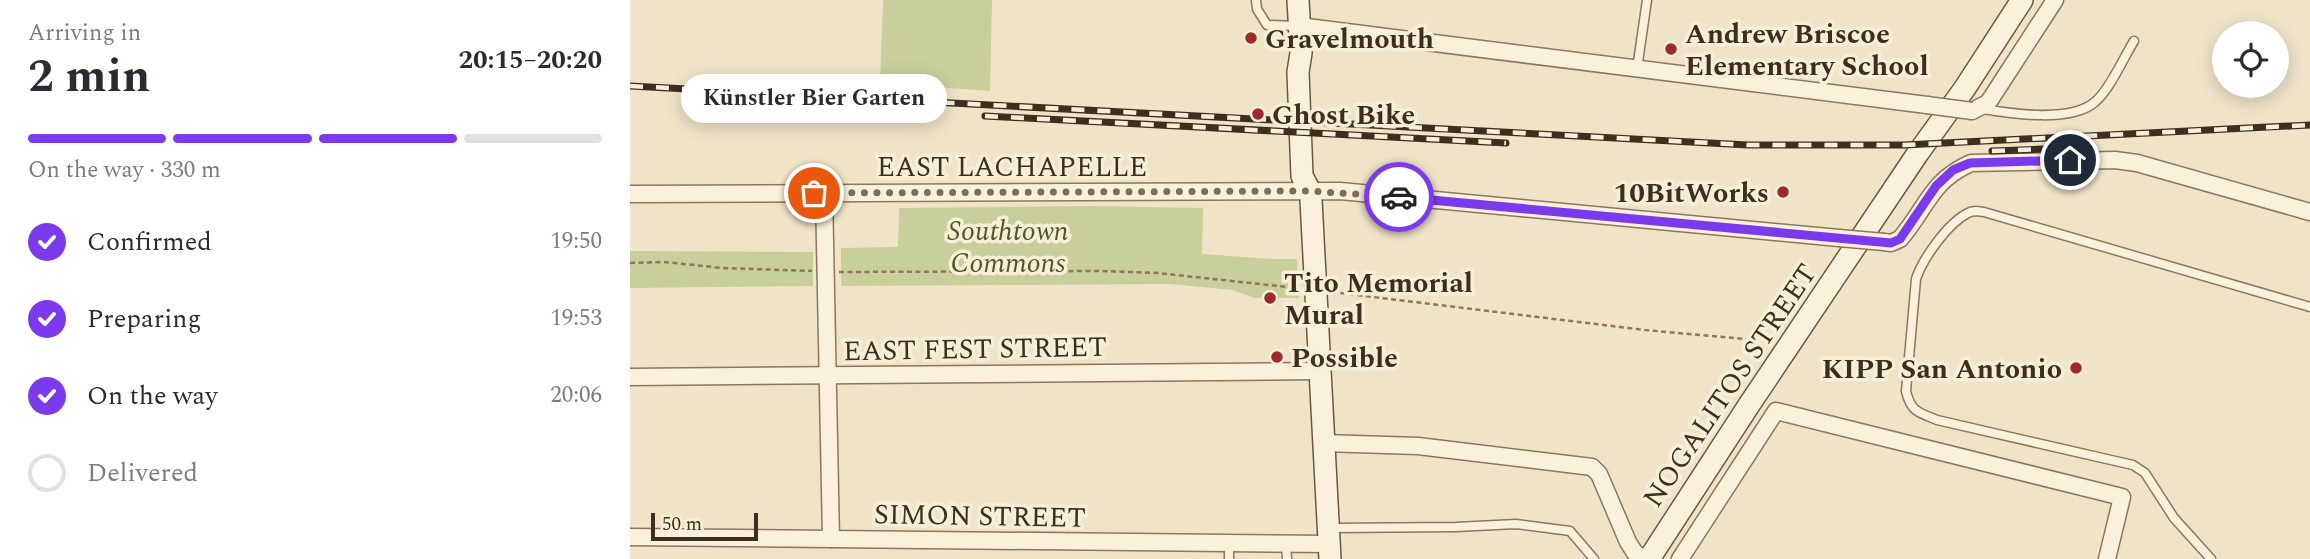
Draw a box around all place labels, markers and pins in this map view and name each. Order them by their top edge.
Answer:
place label: Andrew Briscoe Elementary School [1685,13,1929,88]
place label: Gravelmouth [1265,18,1434,61]
marker: Gravelmouth [1243,30,1259,46]
marker: Andrew Briscoe Elementary School [1663,41,1679,57]
callout: Künstler Bier Garten [681,74,947,123]
place label: Ghost Bike [1272,94,1415,137]
marker: Ghost Bike [1250,106,1266,122]
pin [2040,130,2100,190]
pin [784,163,844,223]
place label: 10BitWorks [1613,172,1769,215]
marker: 10BitWorks [1775,184,1791,200]
place label: Tito Memorial Mural [1284,262,1473,337]
marker: Tito Memorial Mural [1262,290,1278,306]
place label: Possible [1291,337,1398,380]
place label: KIPP San Antonio [1822,348,2062,391]
marker: Possible [1269,349,1285,365]
marker: KIPP San Antonio [2068,360,2084,376]

